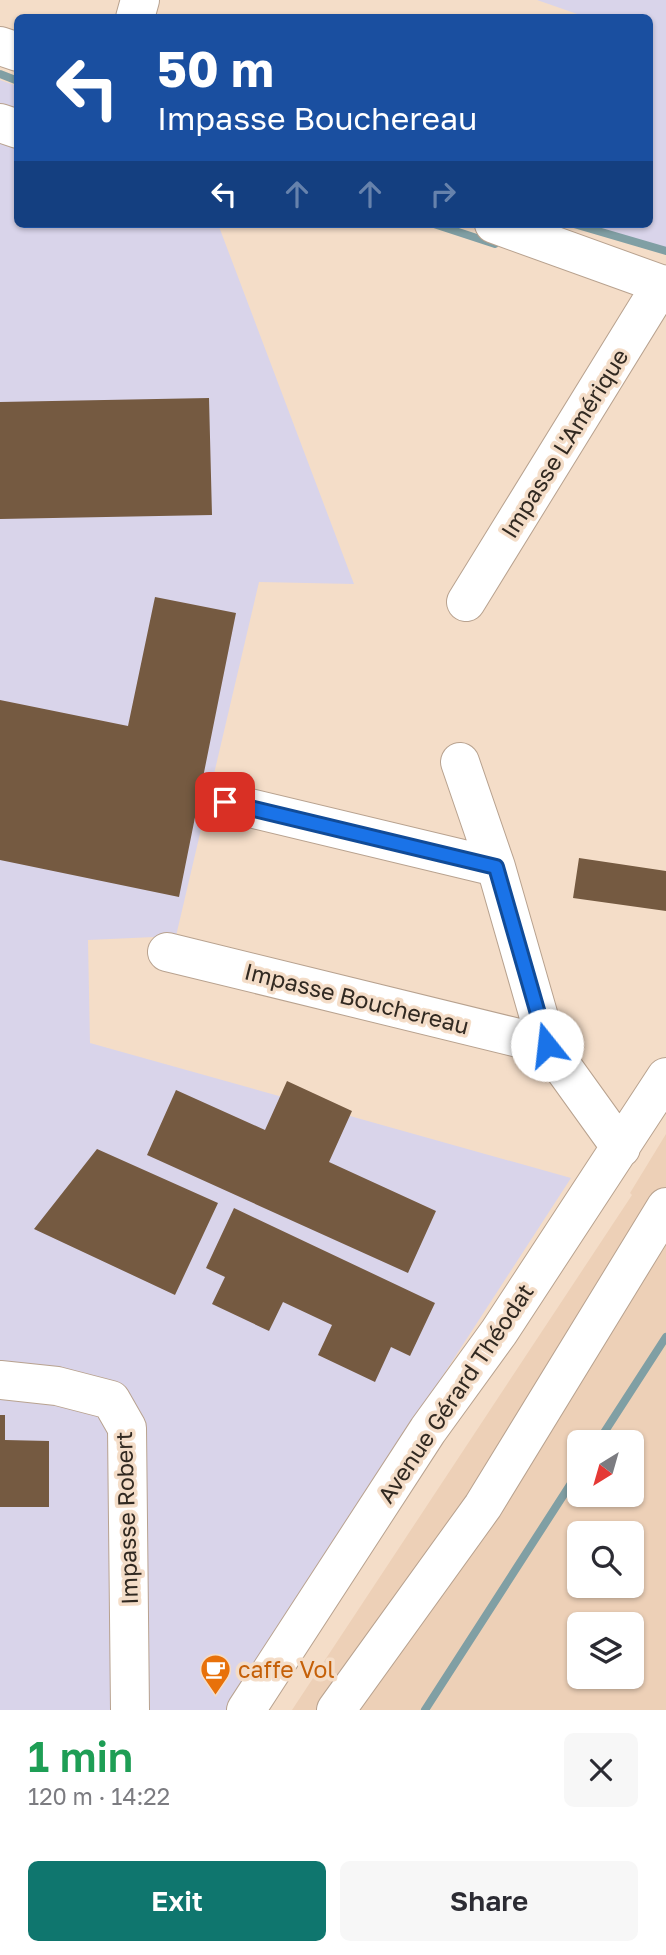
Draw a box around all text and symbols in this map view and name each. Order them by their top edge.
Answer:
text: 50 m [157,39,274,98]
icon: left [42,42,133,133]
text: Impasse Bouchereau [157,99,477,137]
icon: left [205,175,243,213]
icon: ahead [278,175,316,213]
icon: ahead [351,175,389,213]
icon: right [424,175,462,213]
street label: Impasse L'Amérique [494,343,634,543]
pin [195,772,255,832]
icon: arrive [206,783,244,821]
street label: Impasse Bouchereau [242,957,472,1039]
position arrow [510,1008,584,1082]
street label: Avenue Gérard Théodat [371,1278,539,1508]
north arrow [567,1430,644,1507]
map controls [567,1430,644,1689]
street label: Impasse Robert [109,1431,143,1605]
button: search [567,1521,644,1598]
button: layers [567,1612,644,1689]
cafe icon: caffe Vol [198,1652,232,1696]
place label: caffe Vol [238,1655,335,1683]
text: 1 min [28,1731,133,1781]
button: close [564,1733,638,1807]
text: 120 m · 14:22 [28,1782,170,1810]
button: Exit [28,1861,326,1941]
button: Share [340,1861,638,1941]

